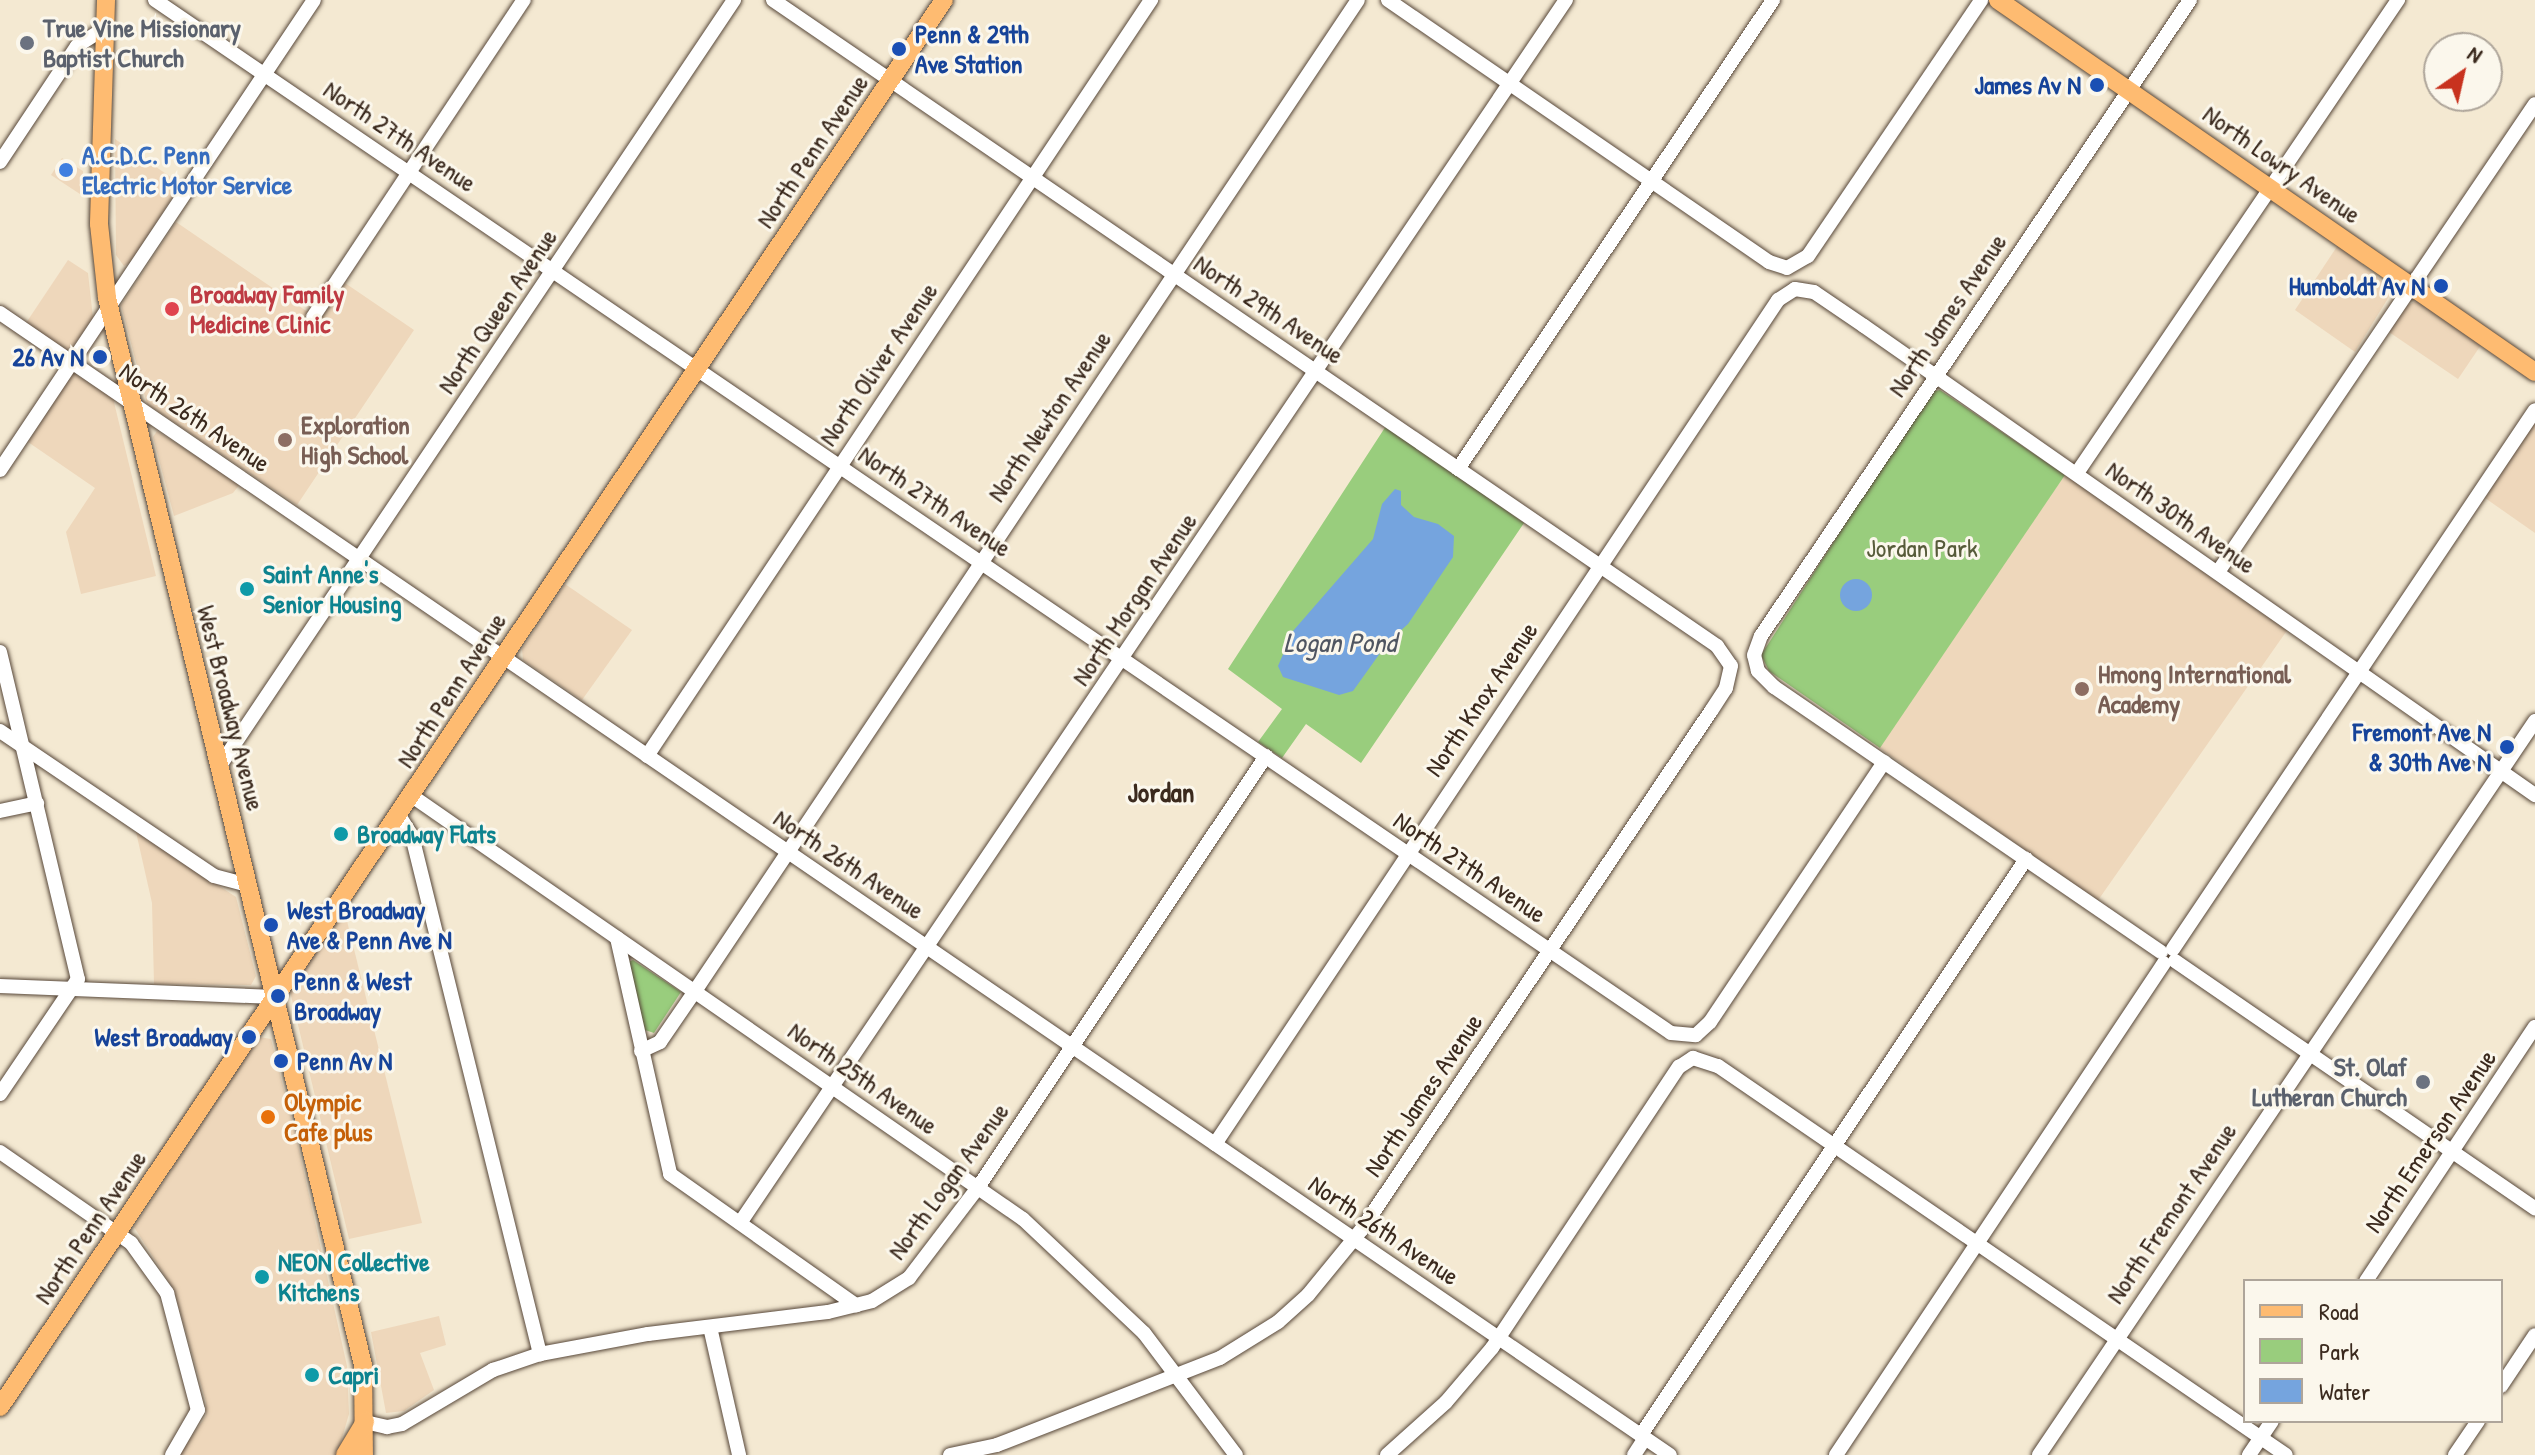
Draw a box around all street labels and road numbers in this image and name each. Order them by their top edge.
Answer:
street label: North Penn Avenue [749,68,875,234]
street label: North 27th Avenue [318,74,482,198]
street label: North Lowry Avenue [2197,98,2367,230]
street label: North Queen Avenue [430,223,564,399]
street label: North James Avenue [1881,228,2013,402]
street label: North 29th Avenue [1188,248,1350,370]
street label: North Oliver Avenue [812,277,944,451]
street label: North Newton Avenue [980,325,1118,507]
street label: North 26th Avenue [114,355,276,479]
street label: North 27th Avenue [853,439,1017,563]
street label: North 30th Avenue [2100,454,2262,580]
street label: North Morgan Avenue [1065,507,1203,691]
street label: West Broadway Avenue [190,602,272,814]
street label: North Penn Avenue [389,607,513,773]
street label: North Knox Avenue [1418,616,1544,782]
street label: North 26th Avenue [768,802,930,926]
street label: North 27th Avenue [1388,805,1552,929]
street label: North James Avenue [1357,1008,1489,1182]
street label: North 25th Avenue [782,1015,944,1141]
street label: North Emerson Avenue [2357,1044,2503,1238]
street label: North Logan Avenue [881,1097,1015,1265]
street label: North Fremont Avenue [2099,1117,2243,1309]
street label: North Penn Avenue [27,1144,153,1310]
street label: North 26th Avenue [1303,1168,1465,1292]

